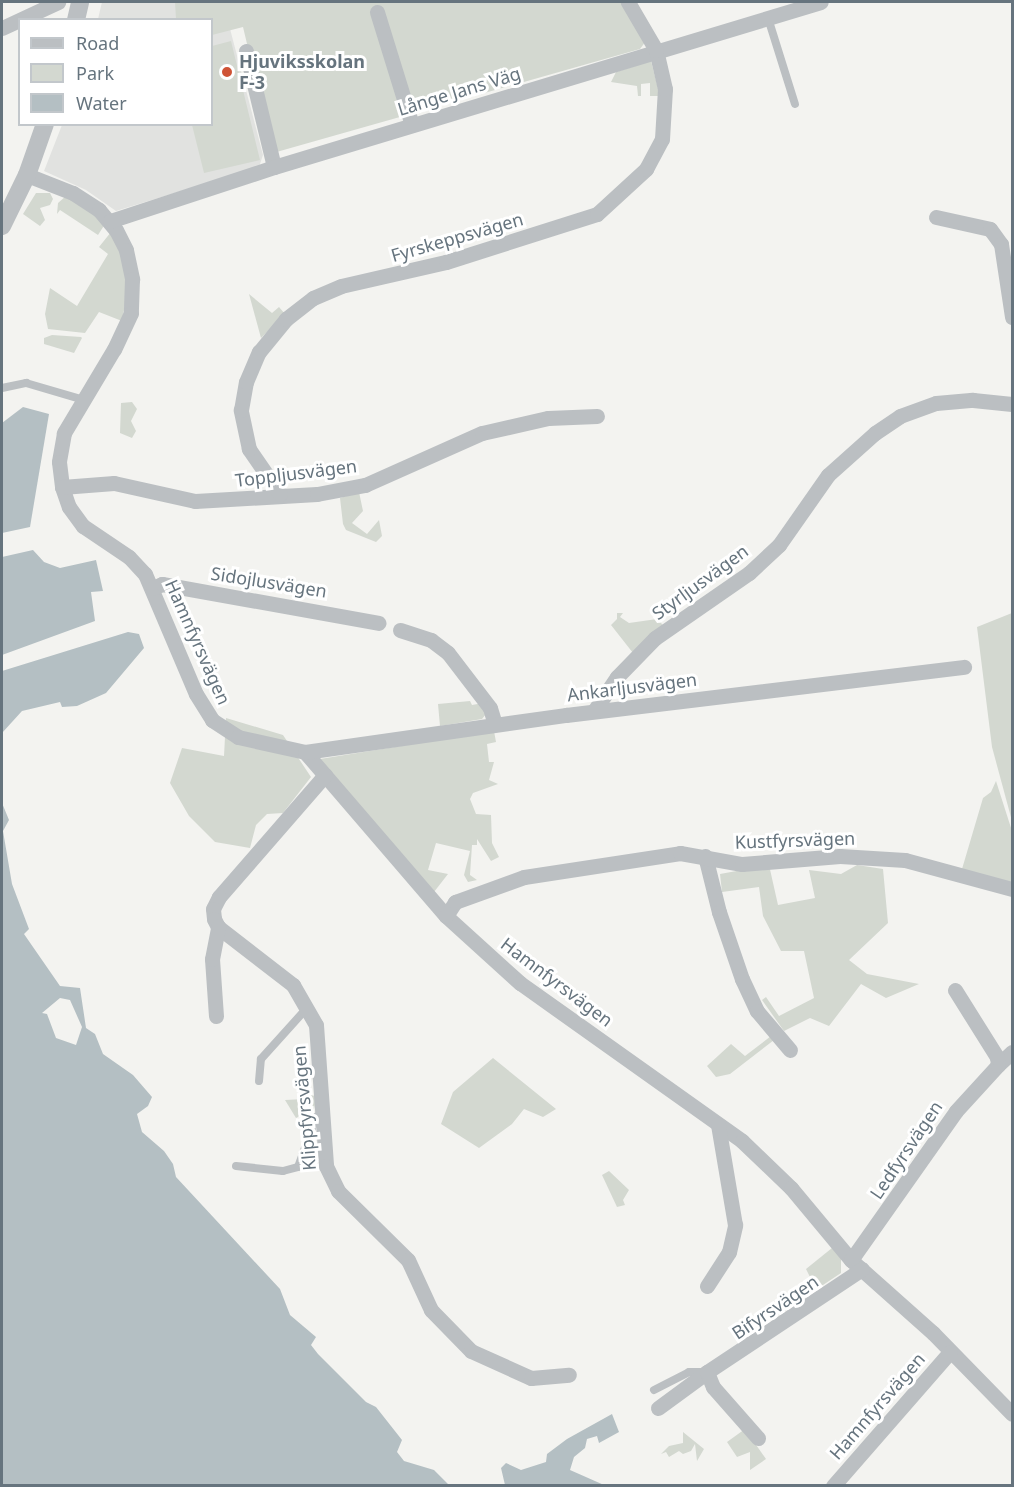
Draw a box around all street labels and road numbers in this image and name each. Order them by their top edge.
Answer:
street label: Långe Jans Väg [395,62,523,120]
street label: Fyrskeppsvägen [388,208,526,266]
street label: Toppljusvägen [234,455,358,491]
street label: Styrljusvägen [648,540,752,624]
street label: Sidojlusvägen [209,562,329,602]
street label: Hamnfyrsvägen [161,576,235,708]
street label: Ankarljusvägen [566,668,698,706]
street label: Kustfyrsvägen [734,827,856,853]
street label: Hamnfyrsvägen [497,933,617,1031]
street label: Klippfyrsvägen [288,1045,320,1171]
street label: Ledfyrsvägen [865,1097,947,1203]
street label: Bifyrsvägen [728,1270,822,1344]
street label: Hamnfyrsvägen [825,1348,929,1464]

